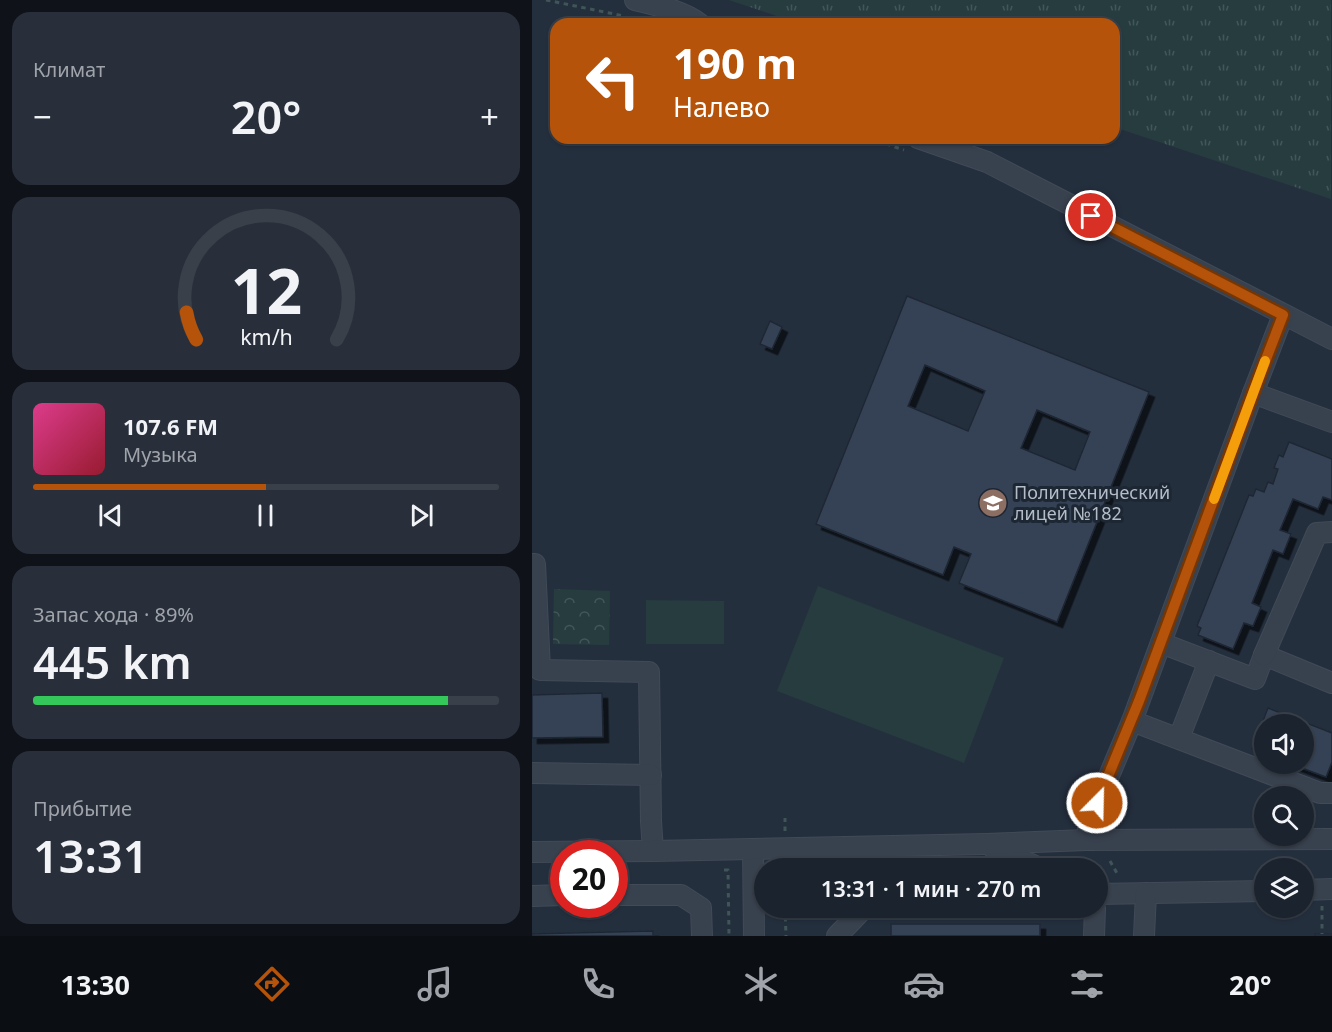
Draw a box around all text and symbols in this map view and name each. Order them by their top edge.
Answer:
text: 190 m [673,34,797,91]
icon: left [574,42,652,120]
text: Климат [33,56,105,83]
text: 20° [231,86,301,147]
text: Налево [673,88,770,125]
text: − [33,94,52,139]
text: + [480,94,499,139]
pin [1065,190,1116,241]
icon: arrive [1074,199,1107,232]
text: 12 [230,247,302,332]
text: km/h [240,323,292,352]
text: 107.6 FM [123,411,218,441]
text: Музыка [123,441,198,468]
place label: Политехнический лицей №182 [1014,480,1170,525]
school or university icon: Политехнический лицей №182 [977,487,1009,519]
icon: previous [94,499,127,532]
icon: pause [249,499,282,532]
icon: next [405,499,438,532]
text: Запас хода · 89% [33,601,194,628]
text: 445 km [33,631,192,692]
map controls [1254,714,1314,918]
button: sound [1254,714,1314,774]
position arrow [1065,771,1129,835]
button: search [1254,786,1314,846]
text: Прибытие [33,795,132,822]
text: 13:31 [33,825,148,886]
speed limit sign: 20 [550,840,628,918]
button: layers [1254,858,1314,918]
text: 13:31 · 1 мин · 270 m [821,873,1041,903]
icon: directions [251,963,293,1005]
icon: music [414,963,456,1005]
icon: phone [577,963,619,1005]
icon: climate [740,963,782,1005]
icon: car [903,963,945,1005]
icon: filters [1066,963,1108,1005]
text: 13:30 [61,966,130,1003]
text: 20° [1229,966,1271,1003]

